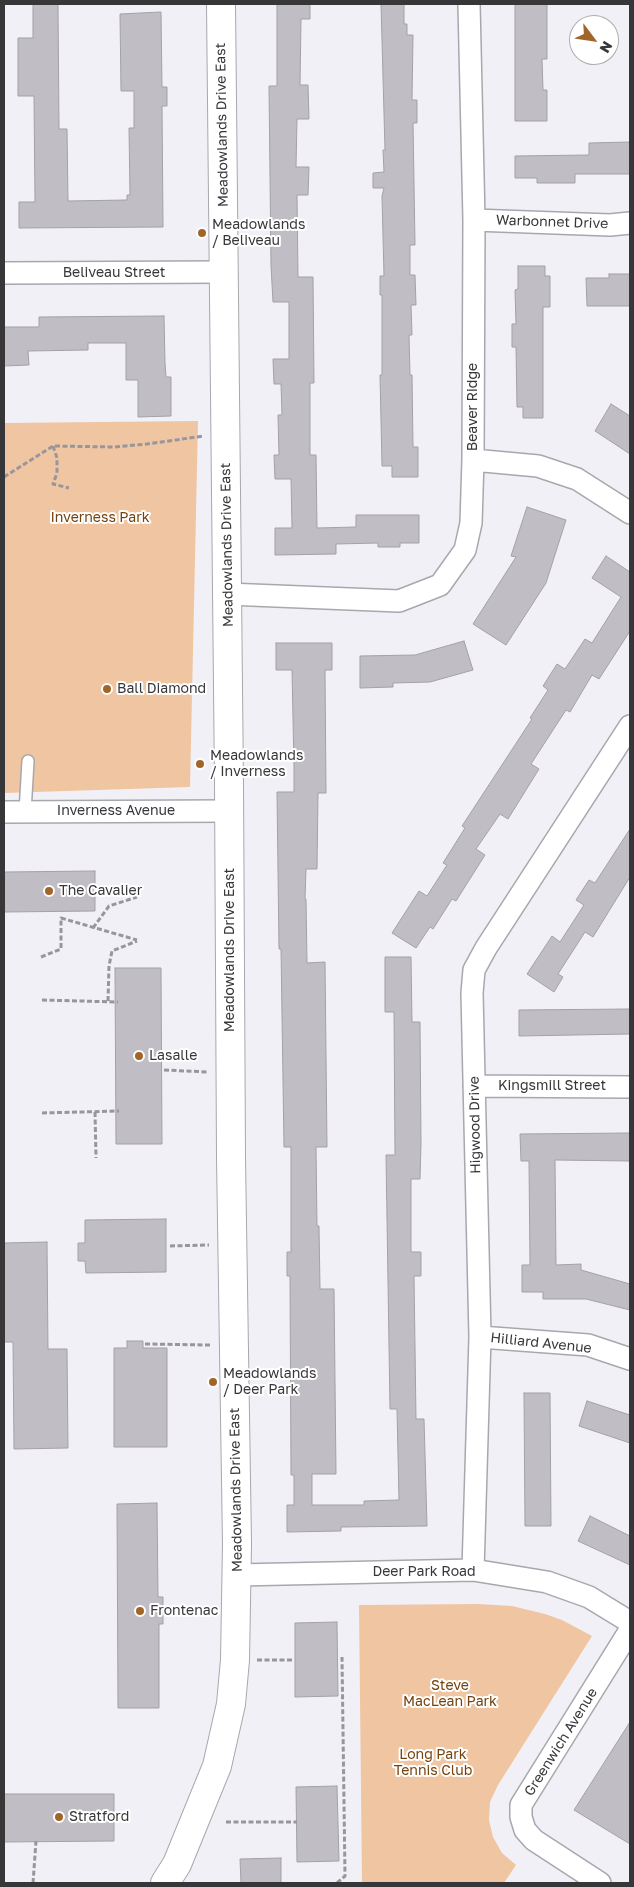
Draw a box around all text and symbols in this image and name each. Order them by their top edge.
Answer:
north arrow [569,15,619,65]
text: N [596,39,616,56]
street label: Meadowlands Drive East [212,43,232,207]
street label: Warbonnet Drive [496,212,608,232]
place label: Meadowlands / Beliveau [212,217,305,250]
marker: Meadowlands / Beliveau [196,227,208,239]
street label: Beliveau Street [63,265,165,281]
street label: Beaver Ridge [465,363,481,451]
street label: Meadowlands Drive East [217,463,237,627]
park label: Inverness Park [50,510,150,526]
place label: Ball Diamond [117,681,206,697]
marker: Ball Diamond [101,683,113,695]
place label: Meadowlands / Inverness [210,748,303,780]
marker: Meadowlands / Inverness [194,758,206,770]
street label: Inverness Avenue [57,803,175,819]
street label: Meadowlands Drive East [222,868,238,1032]
place label: The Cavalier [59,883,142,899]
marker: The Cavalier [43,885,55,897]
place label: Lasalle [149,1048,197,1064]
marker: Lasalle [133,1050,145,1062]
street label: Higwood Drive [466,1076,484,1174]
street label: Kingsmill Street [498,1078,606,1094]
street label: Hilliard Avenue [489,1329,593,1357]
place label: Meadowlands / Deer Park [223,1366,316,1398]
marker: Meadowlands / Deer Park [207,1376,219,1388]
street label: Meadowlands Drive East [226,1408,246,1572]
street label: Deer Park Road [372,1564,476,1580]
place label: Frontenac [150,1603,218,1619]
marker: Frontenac [134,1605,146,1617]
park label: Steve MacLean Park [403,1678,497,1710]
street label: Greenwich Avenue [521,1685,601,1799]
park label: Long Park Tennis Club [394,1747,472,1780]
place label: Stratford [69,1809,129,1825]
marker: Stratford [53,1811,65,1823]

